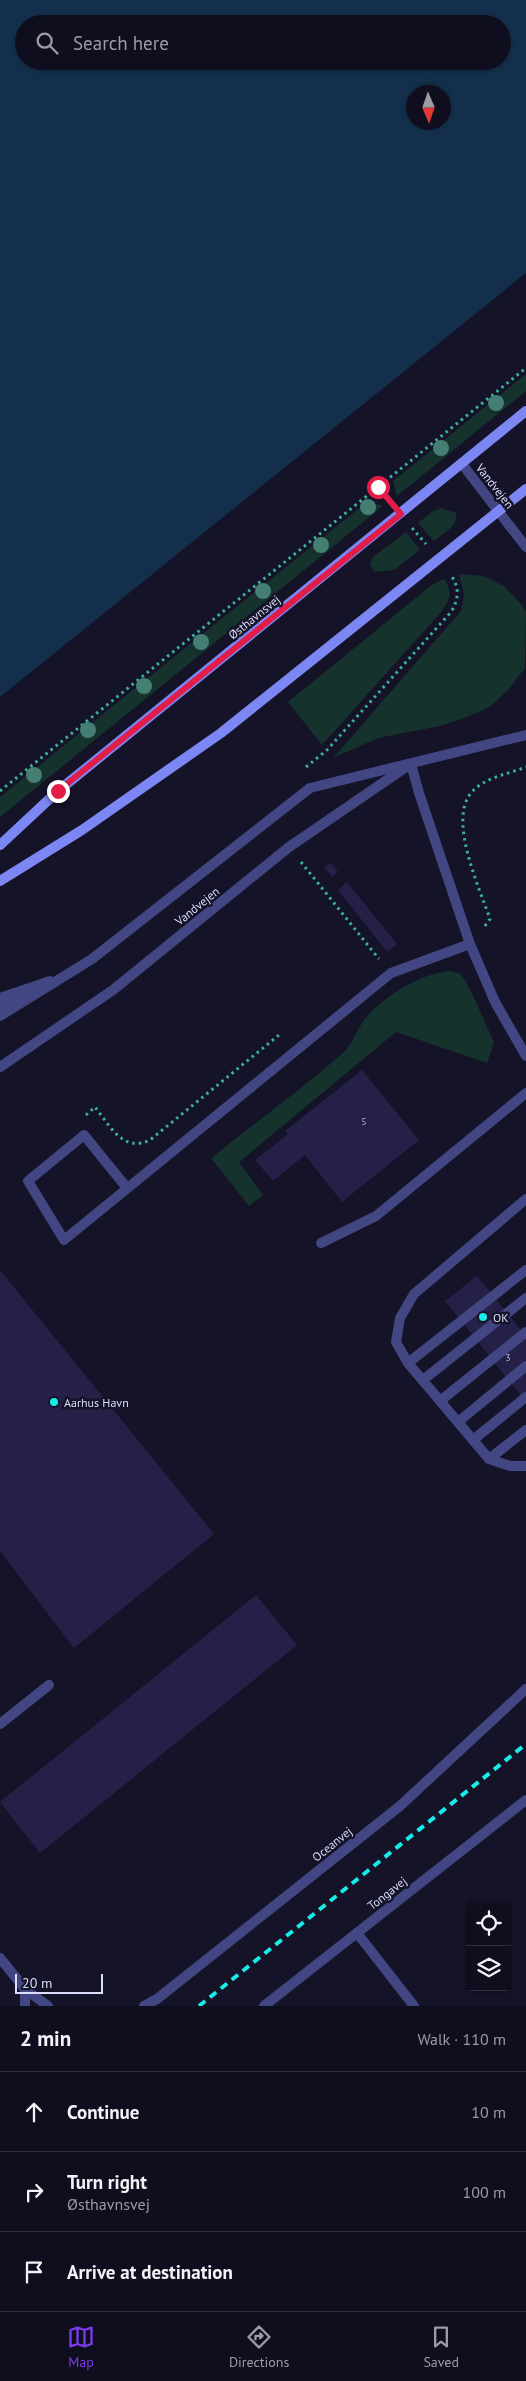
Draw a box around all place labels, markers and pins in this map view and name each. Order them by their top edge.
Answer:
place label: OK [493,1310,509,1325]
marker: OK [477,1311,489,1323]
place label: Aarhus Havn [64,1395,129,1410]
marker: Aarhus Havn [48,1396,60,1408]

